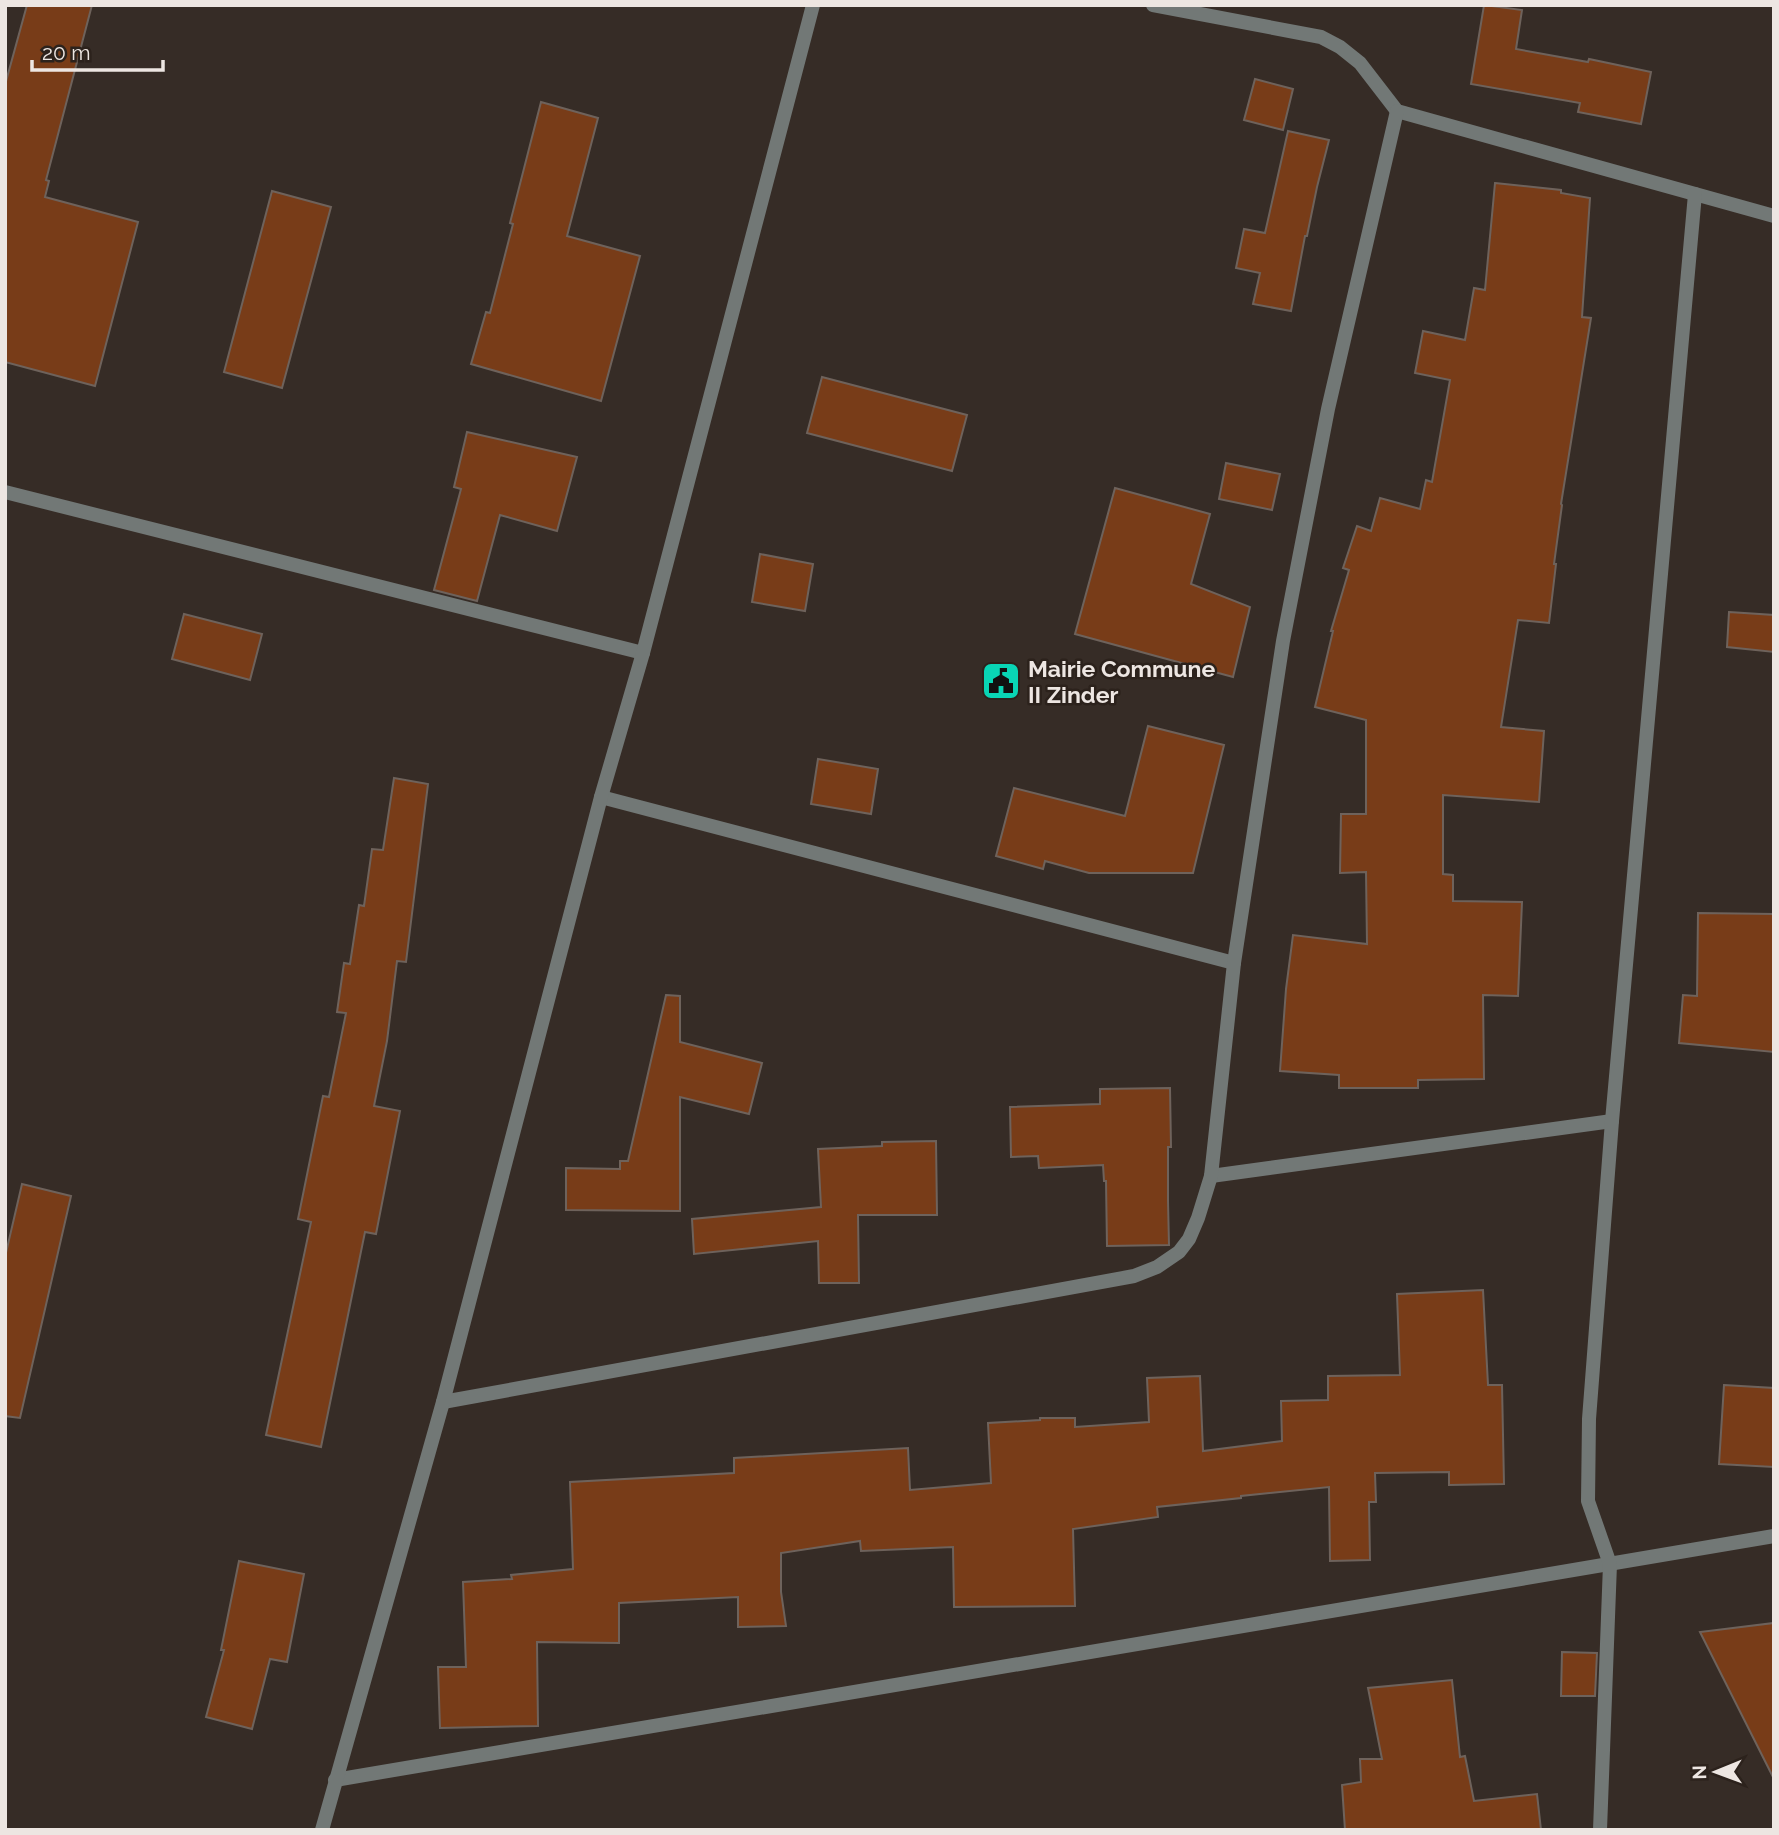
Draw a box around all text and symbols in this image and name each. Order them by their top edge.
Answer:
scale bar [32,28,163,72]
text: 20 m [42,40,90,65]
place label: Mairie Commune II Zinder [1028,655,1215,708]
public building icon: Mairie Commune II Zinder [980,660,1022,702]
north arrow [1681,1737,1751,1807]
text: N [1688,1765,1710,1780]

